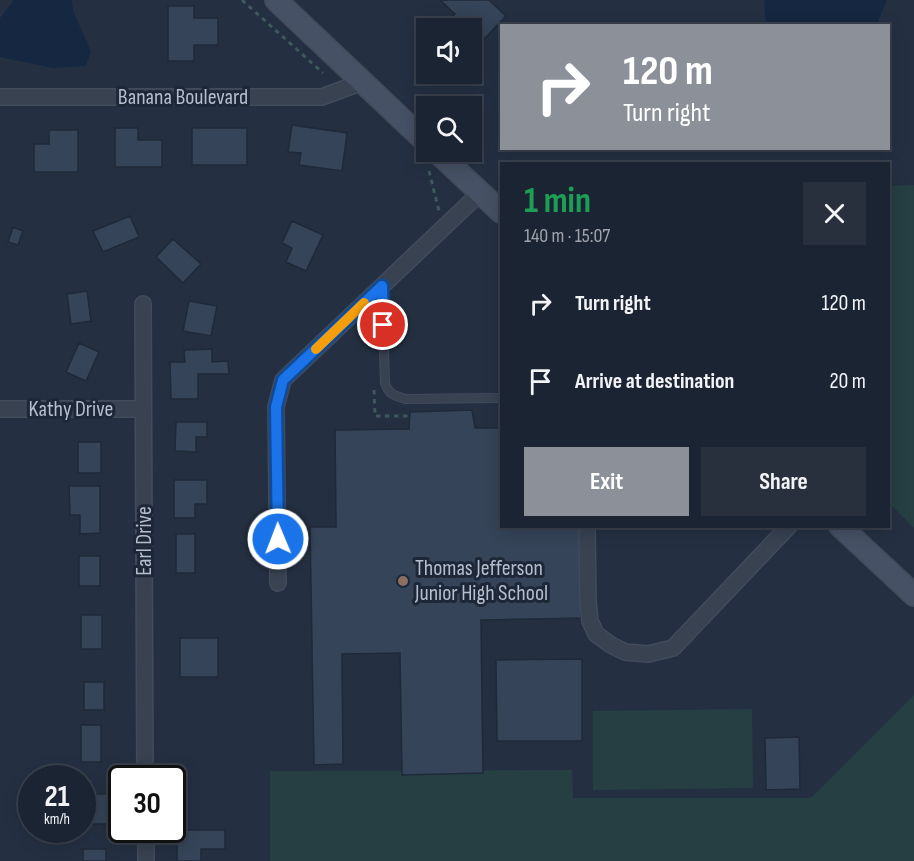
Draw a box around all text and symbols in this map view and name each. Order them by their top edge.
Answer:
map controls [416,18,482,162]
button: sound [416,18,482,84]
text: 120 m [623,46,713,97]
icon: right [524,48,602,126]
street label: Banana Boulevard [118,84,248,111]
button: search [416,96,482,162]
text: Turn right [623,97,710,129]
text: 1 min [524,180,591,223]
button: close [803,182,866,245]
text: 140 m · 15:07 [524,224,610,248]
icon: right [524,287,557,320]
text: Turn right [575,290,651,317]
text: 120 m [822,290,866,317]
pin [357,299,408,350]
icon: arrive [366,308,399,341]
icon: arrive [524,365,557,398]
text: Arrive at destination [575,368,734,395]
text: 20 m [830,368,866,395]
street label: Kathy Drive [29,396,113,423]
button: Exit [524,447,689,516]
button: Share [701,447,866,516]
street label: Earl Drive [131,506,158,576]
position arrow [246,507,310,571]
place label: Thomas Jefferson Junior High School [414,555,548,607]
marker: Thomas Jefferson Junior High School [396,574,410,588]
speed limit sign: 30 [108,765,186,843]
text: 21 [45,779,69,815]
text: km/h [44,810,70,829]

